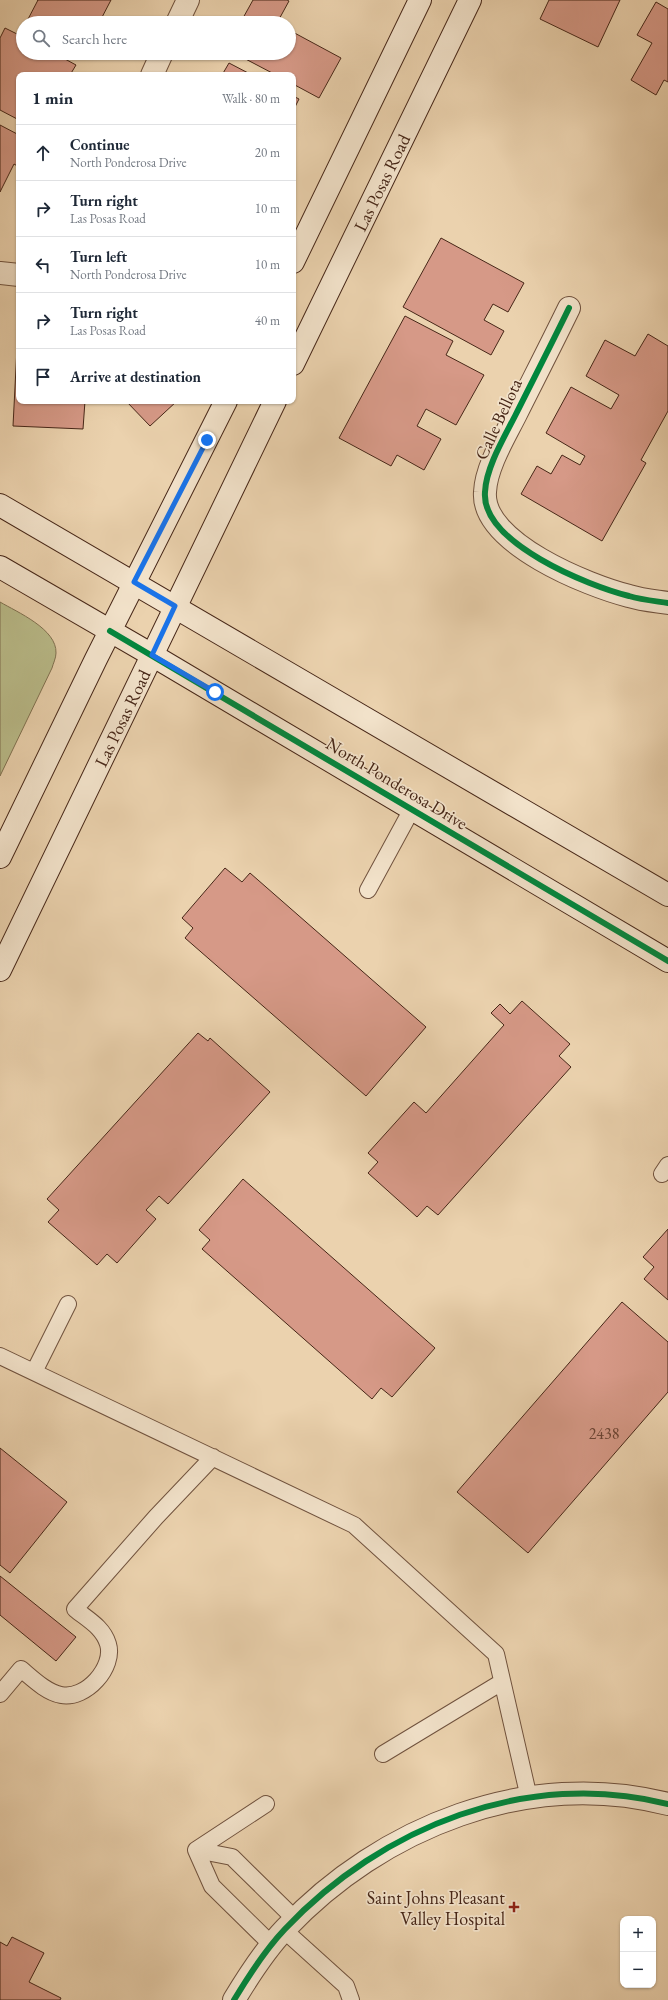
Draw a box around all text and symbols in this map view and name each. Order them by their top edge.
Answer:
search box [16,16,296,60]
icon: search [30,27,52,49]
text: Search here [62,29,127,48]
text: 1 min [32,87,73,109]
text: Walk · 80 m [222,90,280,107]
street label: Las Posas Road [348,129,415,235]
text: Continue [70,135,130,154]
icon: ahead [32,142,54,164]
text: 20 m [255,144,280,161]
text: North Ponderosa Drive [70,154,186,171]
text: Turn right [70,191,138,210]
icon: right [32,198,54,220]
text: 10 m [255,200,280,217]
text: Las Posas Road [70,210,146,227]
text: Turn left [70,247,127,266]
icon: left [32,254,54,276]
text: 10 m [255,256,280,273]
text: North Ponderosa Drive [70,266,186,283]
text: Turn right [70,303,138,322]
icon: right [32,310,54,332]
text: 40 m [255,312,280,329]
text: Las Posas Road [70,322,146,339]
icon: arrive [32,366,54,388]
text: Arrive at destination [70,367,201,386]
street label: Calle Bellota [469,374,527,463]
route end [198,431,216,449]
street label: Las Posas Road [89,665,155,770]
route start [206,683,224,701]
street label: North Ponderosa Drive [322,732,472,834]
house number: 2438 [589,1423,620,1444]
place label: Saint Johns Pleasant Valley Hospital [367,1886,505,1930]
marker: Saint Johns Pleasant Valley Hospital [508,1901,520,1913]
map controls [620,1916,656,1988]
button: + [620,1916,656,1952]
button: − [620,1952,656,1988]

